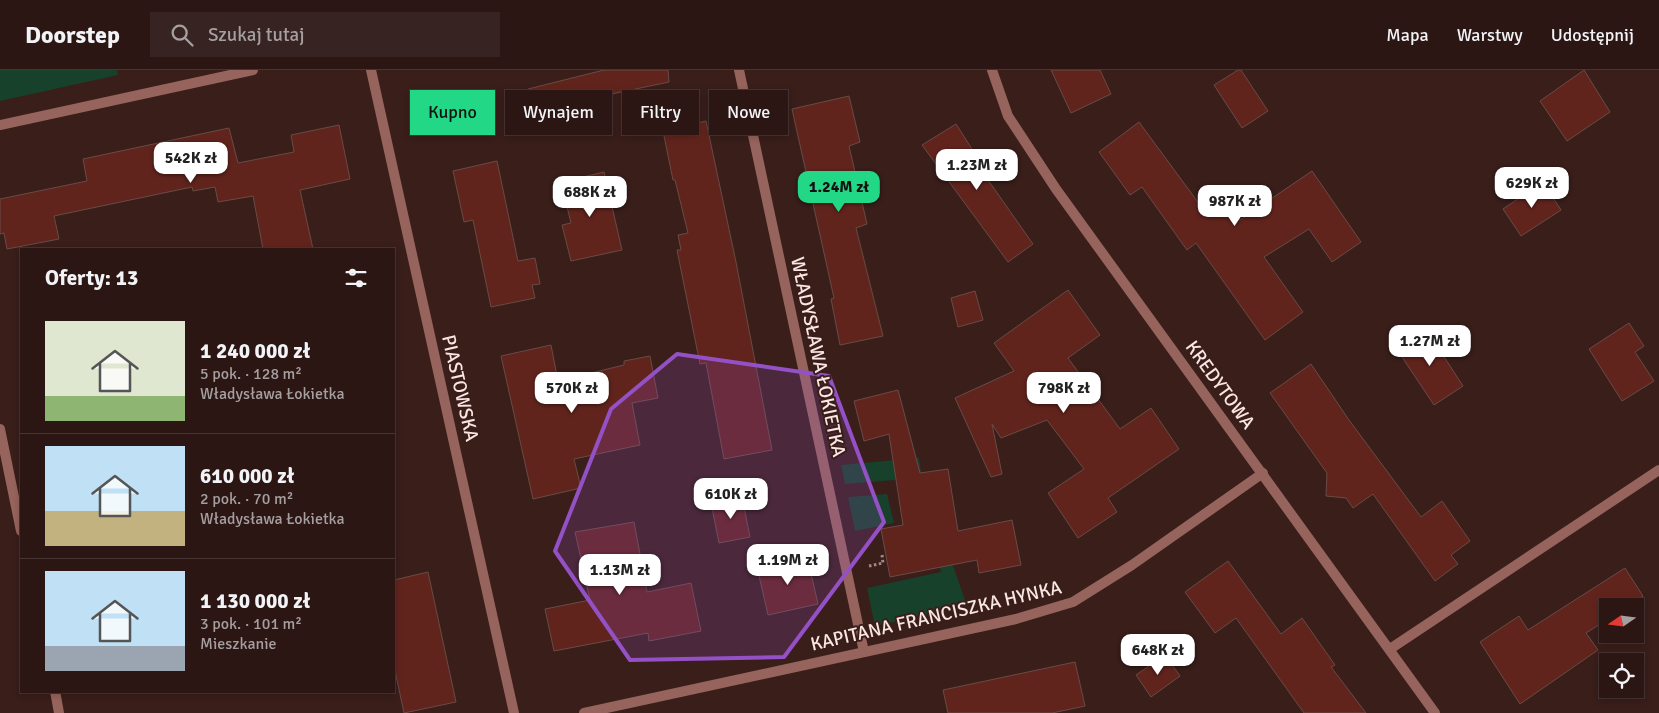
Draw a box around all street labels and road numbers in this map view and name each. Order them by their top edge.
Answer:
street label: WŁADYSŁAWA ŁOKIETKA [785,255,851,460]
street label: PIASTOWSKA [436,332,484,444]
street label: KREDYTOWA [1180,336,1260,434]
street label: KAPITANA FRANCISZKA HYNKA [808,575,1064,657]

